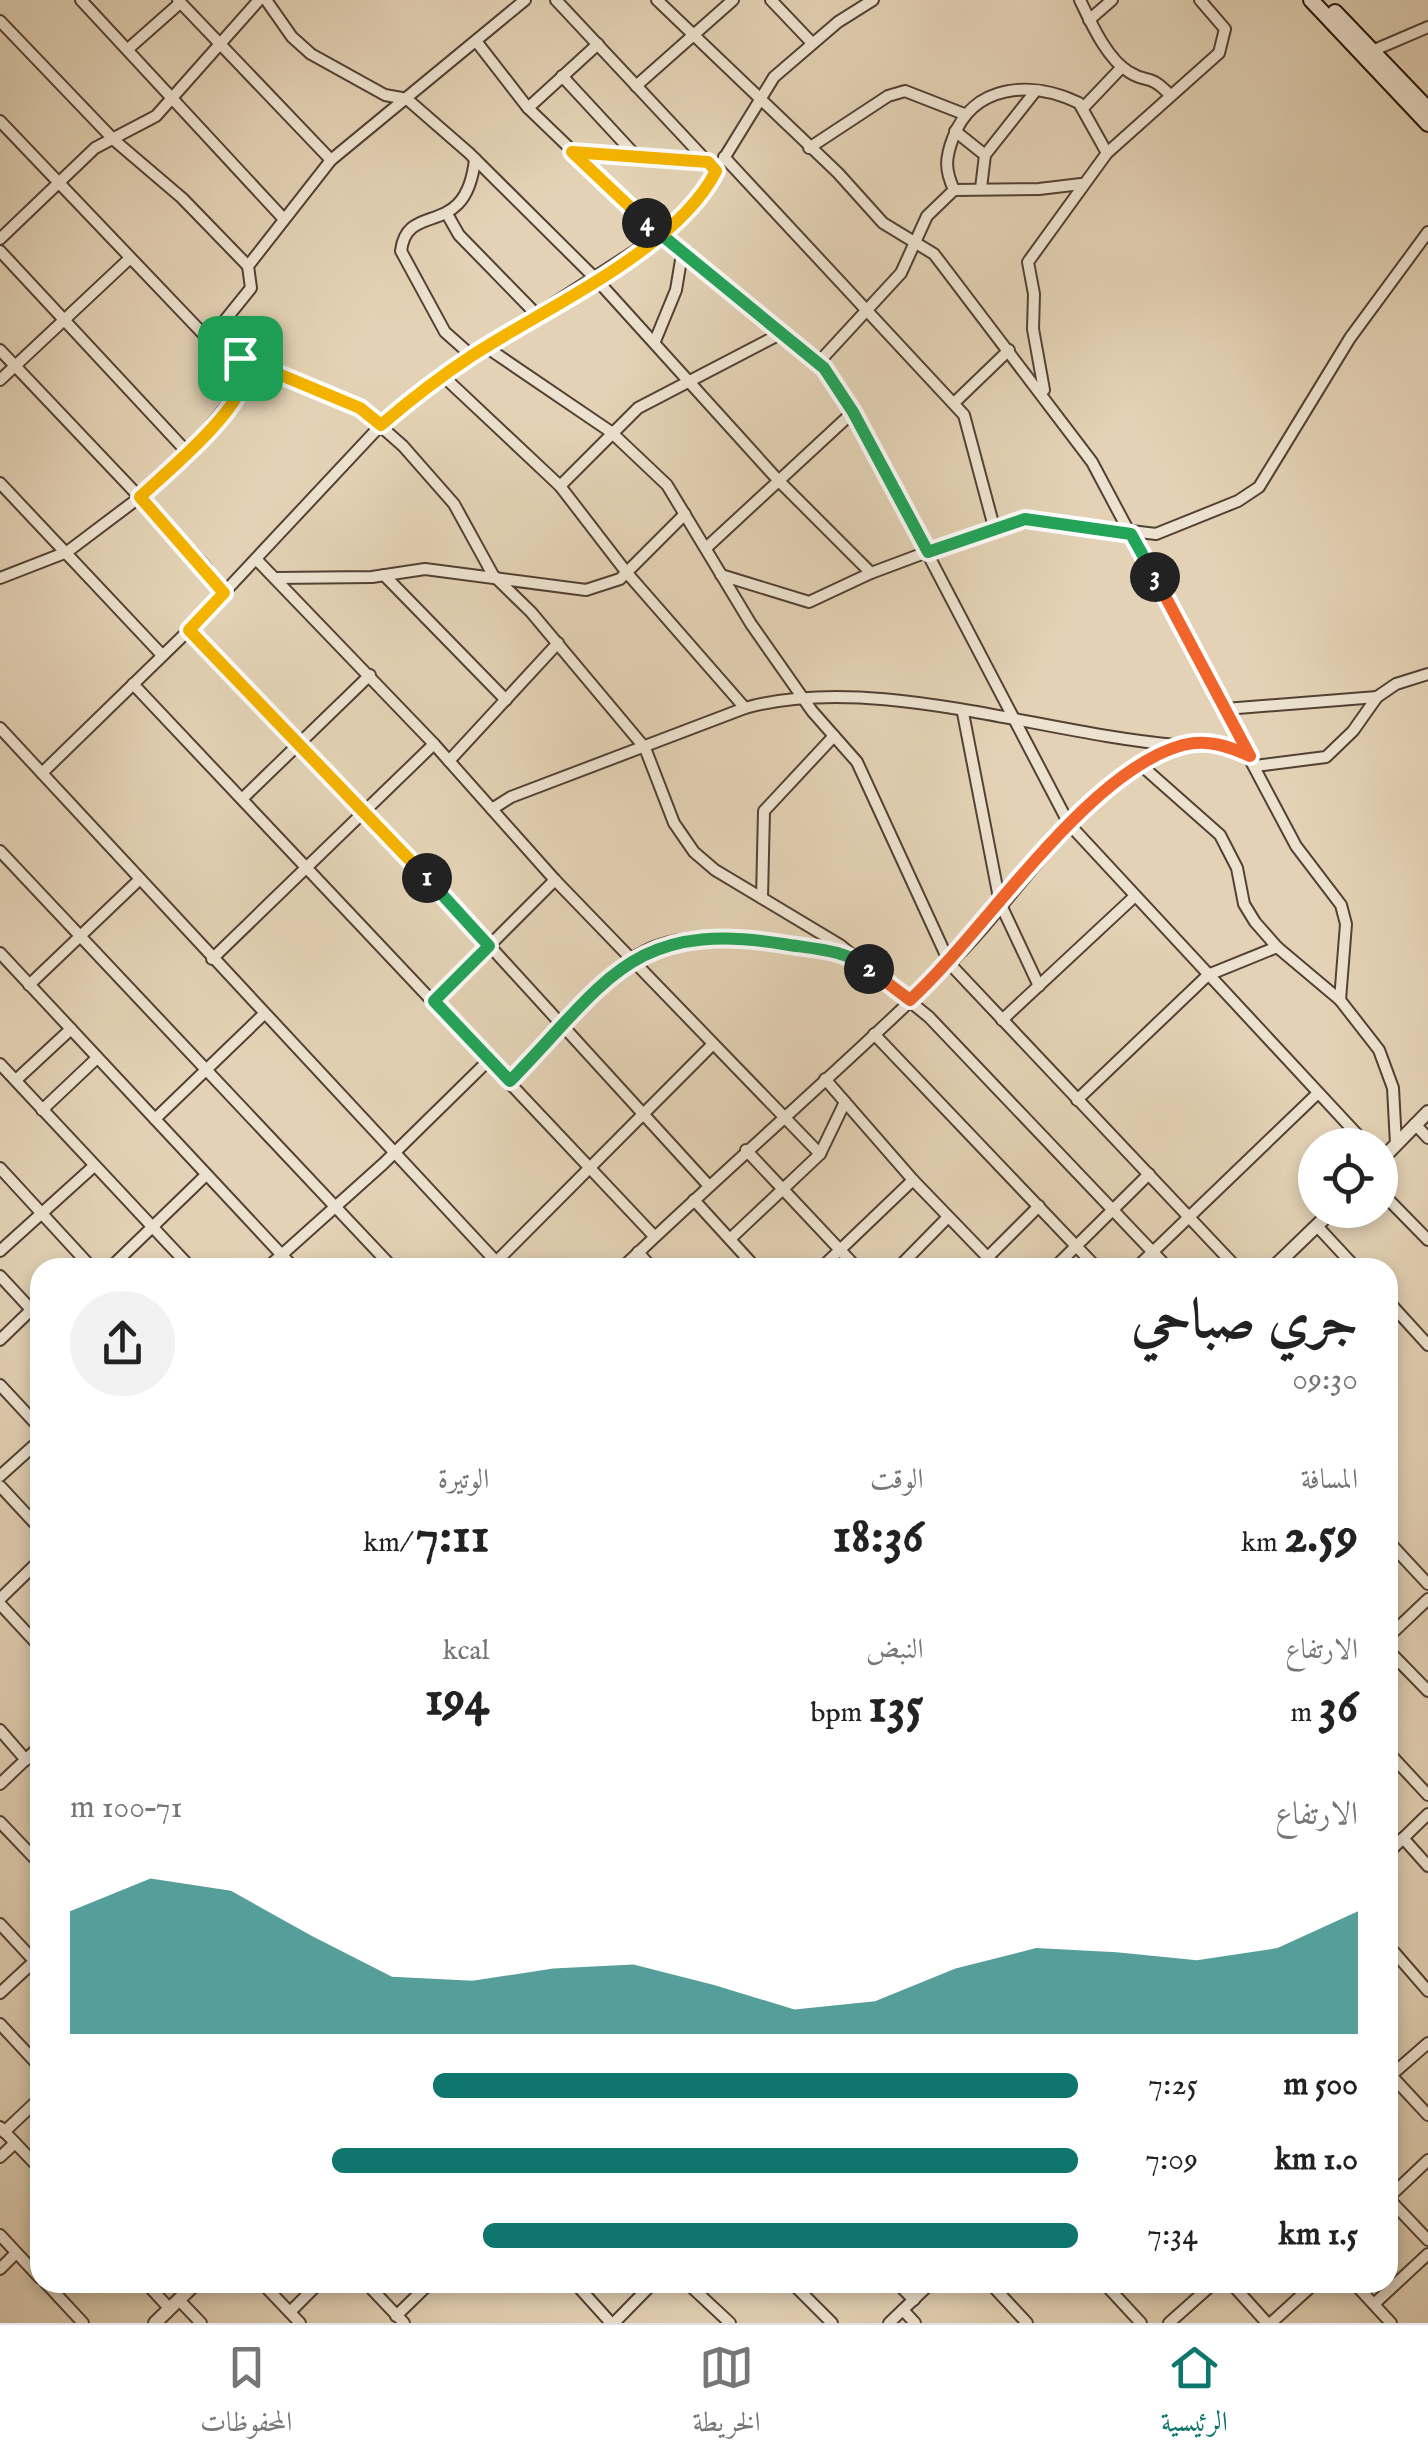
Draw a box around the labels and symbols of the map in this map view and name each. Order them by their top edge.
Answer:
pin: 4 [622,198,672,248]
pin [198,316,283,401]
pin: 3 [1130,552,1180,602]
pin: 1 [402,853,452,903]
pin: 2 [844,944,894,994]

